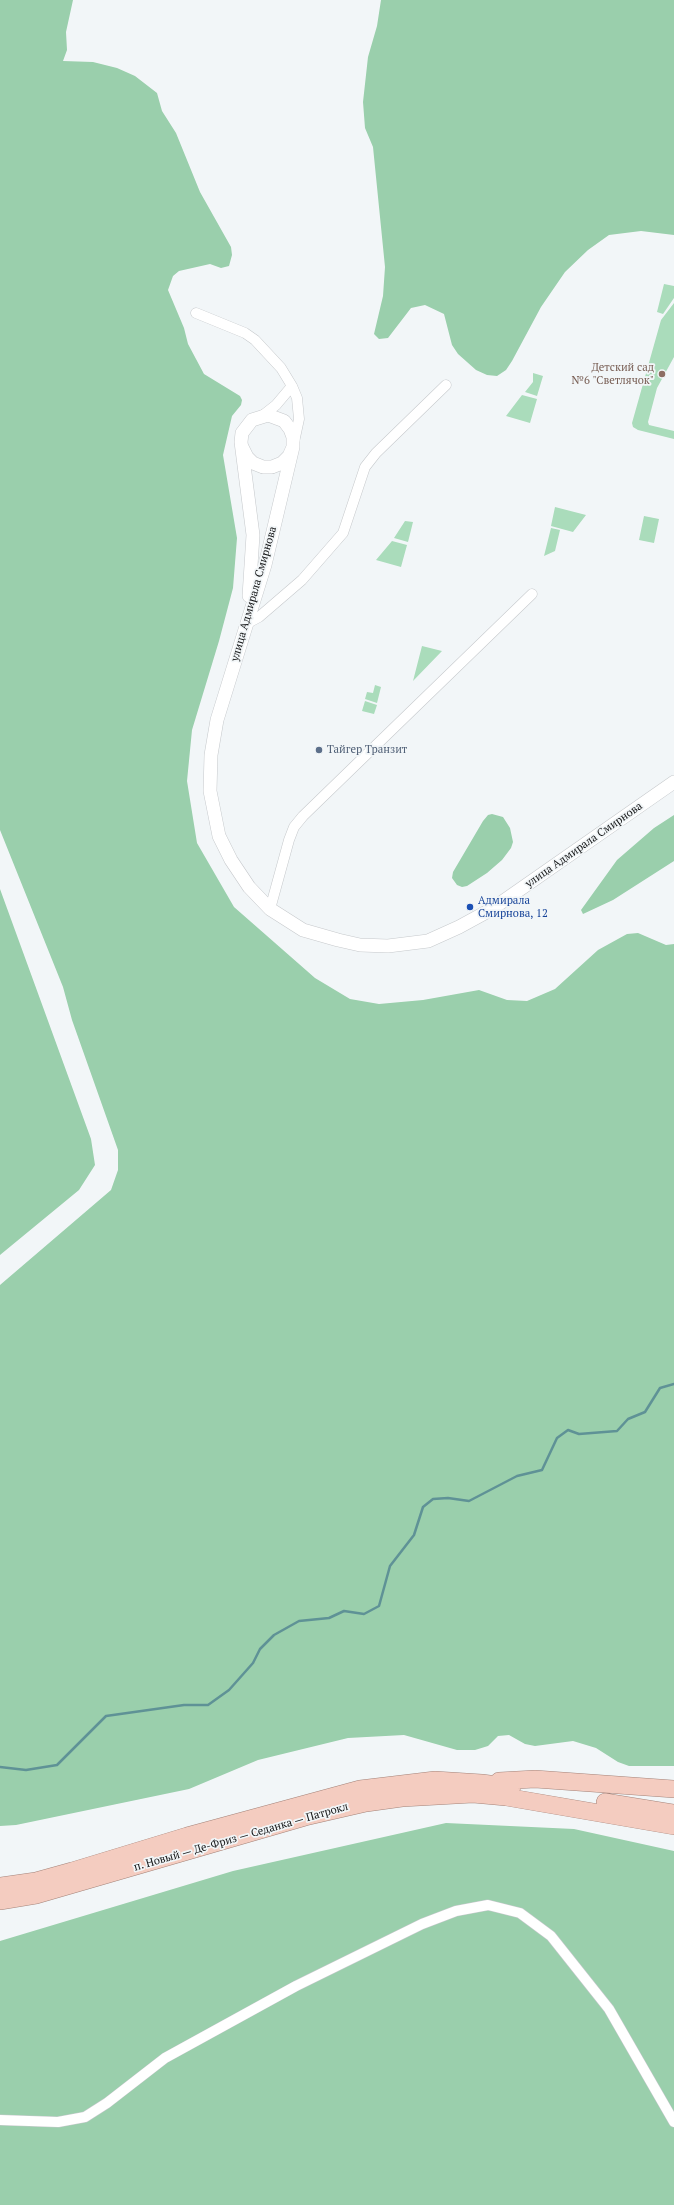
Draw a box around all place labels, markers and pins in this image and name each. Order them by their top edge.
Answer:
place label: Детский сад №6 "Светлячок" [572,361,654,387]
marker: Детский сад №6 "Светлячок" [657,369,667,379]
place label: Тайгер Транзит [327,743,407,757]
marker: Тайгер Транзит [314,745,324,755]
place label: Адмирала Смирнова, 12 [478,894,548,920]
marker: Адмирала Смирнова, 12 [465,902,475,912]

